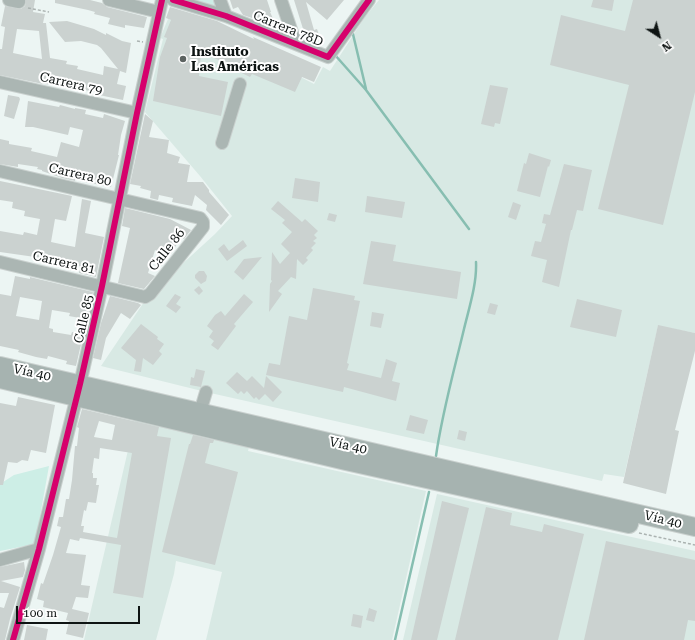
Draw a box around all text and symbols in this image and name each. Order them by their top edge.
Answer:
street label: Carrera 78D [251,8,325,50]
north arrow [639,16,679,56]
text: N [659,38,674,54]
place label: Instituto Las Américas [191,44,279,75]
marker: Instituto Las Américas [178,54,188,64]
street label: Carrera 79 [38,69,104,99]
street label: Carrera 80 [47,160,113,190]
street label: Calle 86 [146,226,188,274]
street label: Carrera 81 [31,248,97,278]
street label: Calle 85 [71,293,97,345]
street label: Vía 40 [12,361,52,385]
street label: Vía 40 [328,434,368,458]
street label: Vía 40 [643,508,683,532]
scale bar [18,598,142,624]
text: 100 m [23,606,57,620]

